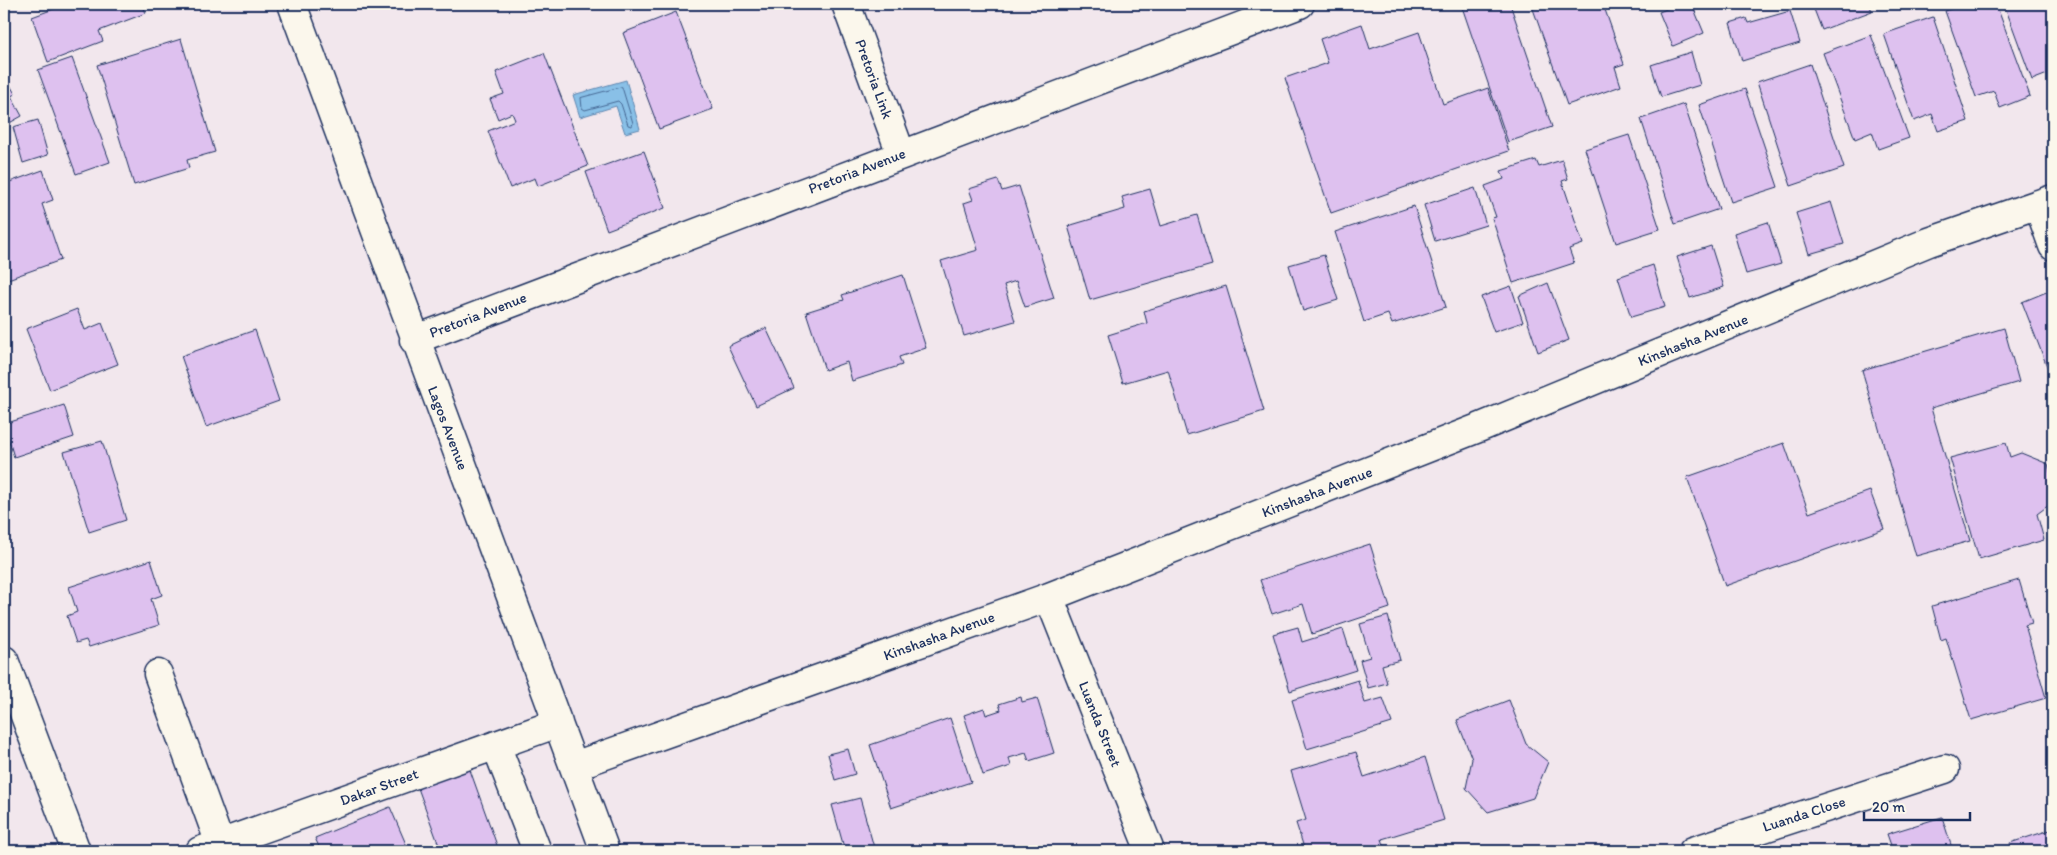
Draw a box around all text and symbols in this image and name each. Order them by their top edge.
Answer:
street label: Pretoria Link [851,37,897,122]
street label: Pretoria Avenue [806,144,908,198]
street label: Pretoria Avenue [427,288,529,342]
street label: Kinshasha Avenue [1635,310,1751,370]
street label: Lagos Avenue [424,383,472,473]
street label: Kinshasha Avenue [1259,463,1375,521]
street label: Kinshasha Avenue [881,608,997,664]
street label: Luanda Street [1075,679,1125,770]
street label: Dakar Street [337,764,421,809]
scale bar [1864,790,1971,822]
street label: Luanda Close [1760,792,1848,836]
text: 20 m [1872,798,1906,816]

